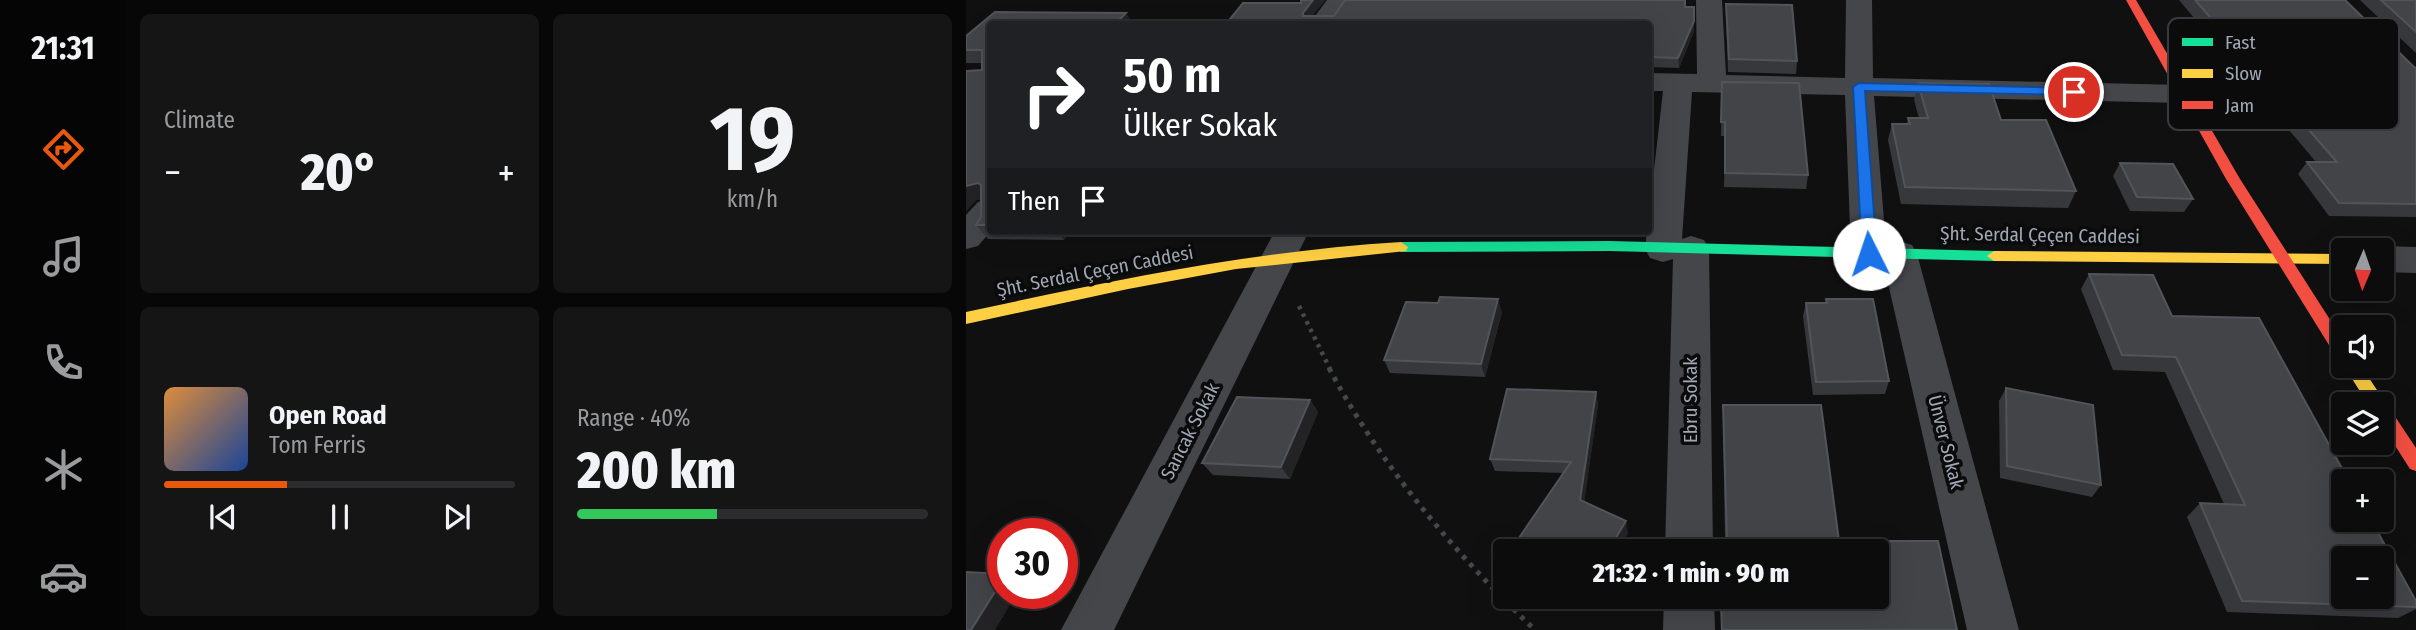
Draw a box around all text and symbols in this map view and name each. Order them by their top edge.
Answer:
legend [2168,18,2399,130]
text: 21:31 [31,29,95,67]
text: Fast [2225,31,2256,54]
text: 50 m [1123,46,1221,105]
icon: right [1008,49,1099,140]
pin [2044,62,2104,122]
text: Slow [2225,62,2262,85]
icon: arrive [2055,73,2093,111]
text: 19 [710,85,795,194]
text: Jam [2225,94,2254,117]
text: Climate [164,106,235,134]
text: Ülker Sokak [1123,106,1277,144]
icon: directions [39,125,88,174]
text: 20° [301,141,378,204]
text: − [164,150,181,196]
text: + [498,150,515,196]
icon: arrive [1074,182,1112,220]
text: km/h [727,185,778,213]
text: Then [1008,186,1060,217]
position arrow [1832,217,1906,291]
street label: Şht. Serdal Çeçen Caddesi [1940,222,2140,248]
icon: music [39,232,88,281]
north arrow [2331,238,2394,301]
map controls [2331,238,2394,609]
street label: Şht. Serdal Çeçen Caddesi [995,241,1195,301]
button: sound [2331,315,2394,378]
icon: phone [39,338,88,387]
street label: Ebru Sokak [1679,357,1702,443]
street label: Sancak Sokak [1156,379,1224,483]
button: layers [2331,392,2394,455]
street label: Ünver Sokak [1923,393,1969,492]
text: Open Road [269,400,387,431]
text: Range · 40% [577,404,691,432]
text: Tom Ferris [269,431,366,459]
text: 200 km [577,439,736,502]
icon: climate [39,445,88,494]
button: + [2331,469,2394,532]
icon: previous [204,498,242,536]
icon: pause [321,498,359,536]
icon: next [438,498,476,536]
speed limit sign: 30 [987,518,1078,609]
button: − [2331,546,2394,609]
icon: car [39,552,88,601]
text: 21:32 · 1 min · 90 m [1593,558,1789,589]

